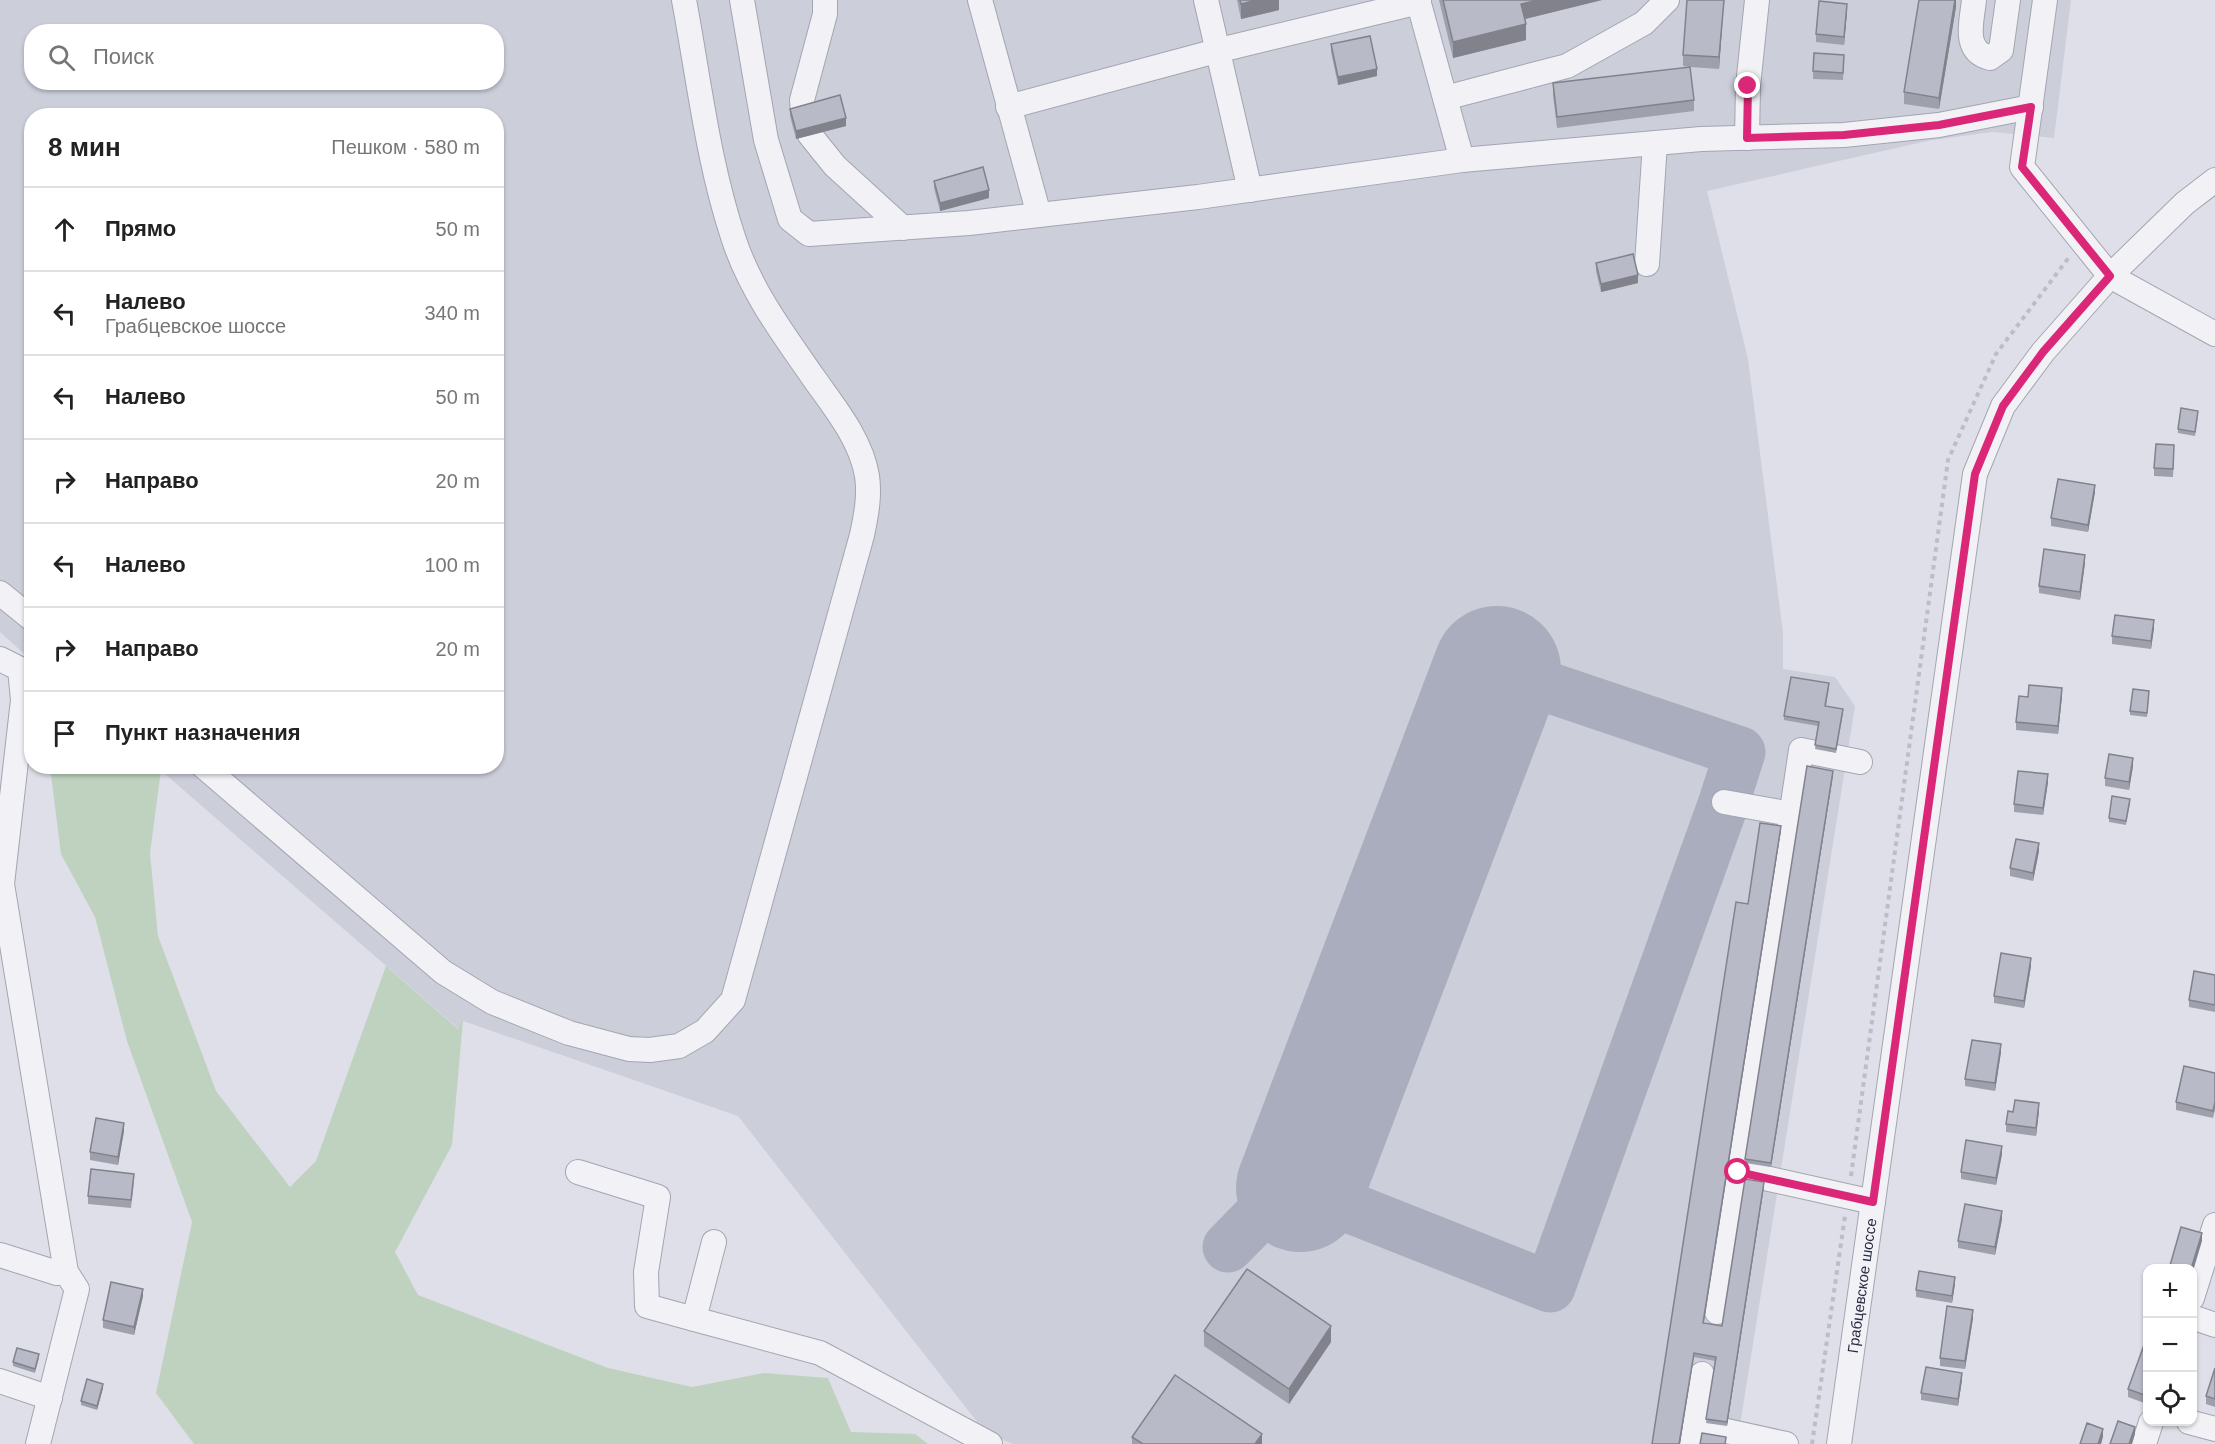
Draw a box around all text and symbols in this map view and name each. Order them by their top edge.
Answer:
search box [24,24,504,90]
icon: search [45,41,78,74]
text: Поиск [93,44,154,69]
route end [1734,72,1760,98]
text: 8 мин [48,132,121,162]
text: Пешком · 580 m [331,136,480,158]
icon: ahead [48,213,81,246]
text: Прямо [105,216,176,241]
text: 50 m [436,218,480,240]
text: Налево [105,289,186,314]
icon: left [48,297,81,330]
text: 340 m [424,302,480,324]
text: Грабцевское шоссе [105,315,286,337]
icon: left [48,381,81,414]
text: Налево [105,384,186,409]
text: 50 m [436,386,480,408]
icon: right [48,465,81,498]
text: Направо [105,468,199,493]
text: 20 m [436,470,480,492]
icon: left [48,549,81,582]
text: Налево [105,552,186,577]
text: 100 m [424,554,480,576]
icon: right [48,633,81,666]
text: Направо [105,636,199,661]
text: 20 m [436,638,480,660]
icon: arrive [48,717,81,750]
text: Пункт назначения [105,720,301,745]
route start [1724,1158,1750,1184]
street label: Грабцевское шоссе [1843,1217,1879,1354]
map controls [2143,1264,2197,1426]
button: + [2143,1264,2197,1318]
button: − [2143,1318,2197,1372]
button: locate [2143,1372,2197,1426]

